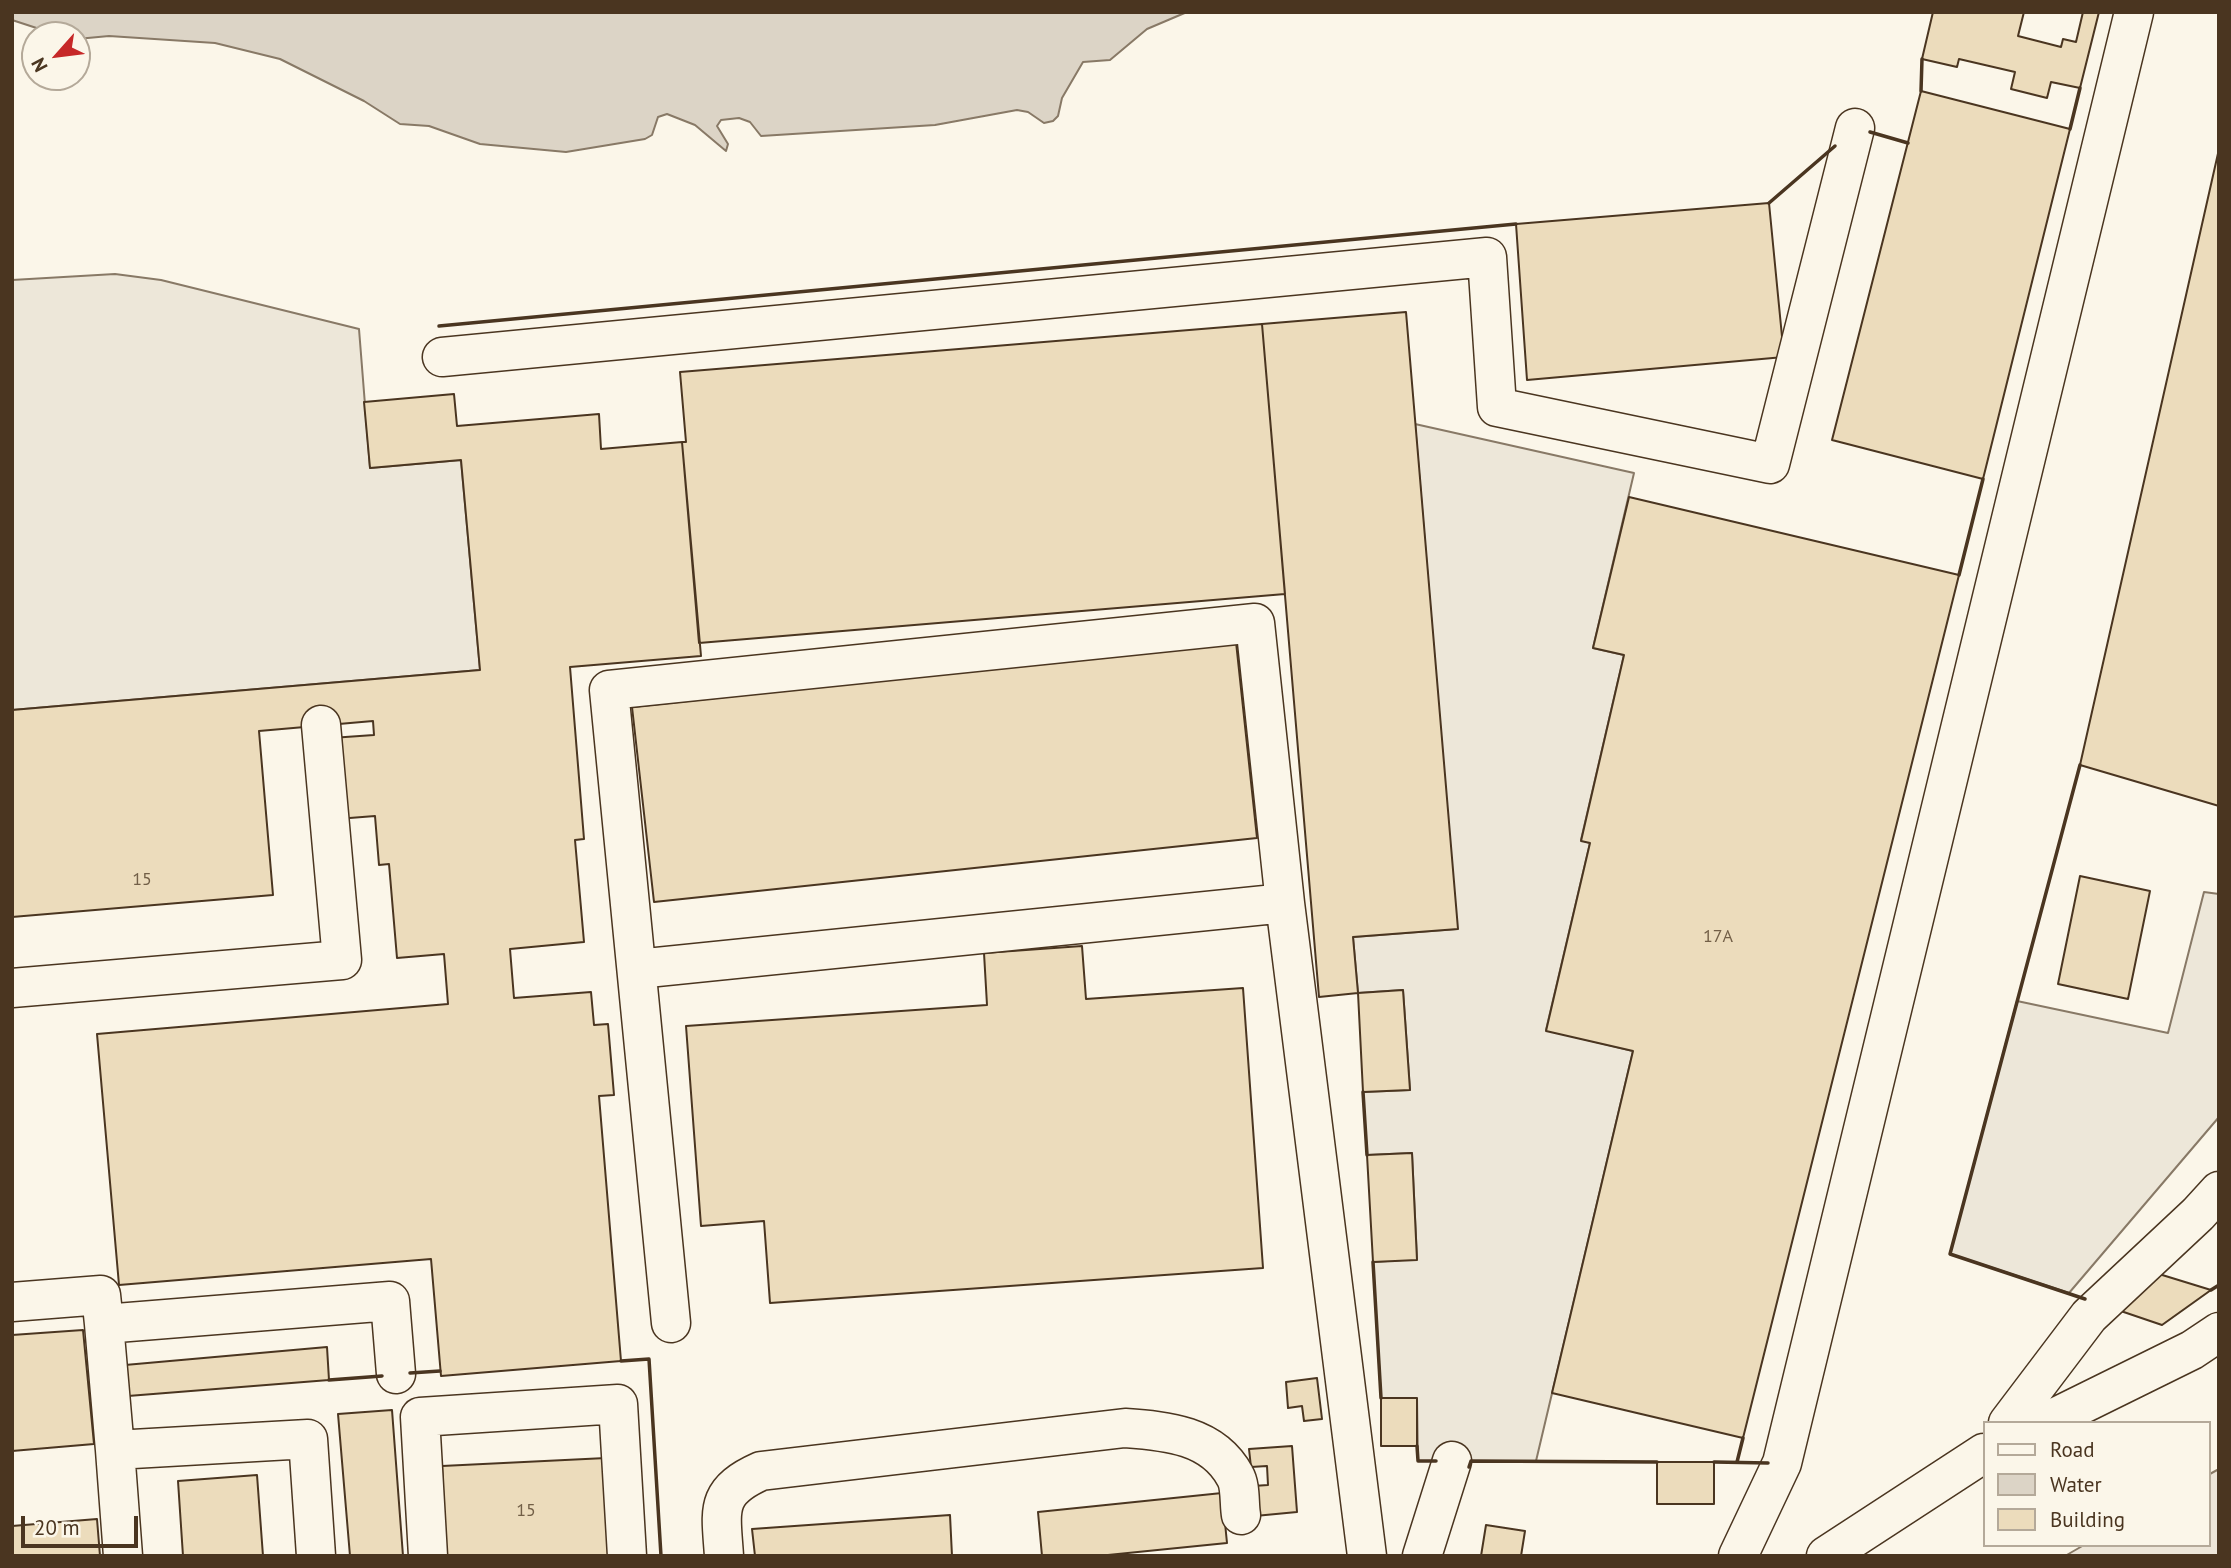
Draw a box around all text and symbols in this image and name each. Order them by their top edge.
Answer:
north arrow [21,21,91,91]
text: N [26,54,53,76]
house number: 15 [132,869,152,891]
house number: 17А [1703,926,1733,948]
legend [1982,1421,2210,1547]
text: Road [2050,1436,2094,1463]
text: Water [2050,1471,2102,1498]
house number: 15 [516,1500,536,1522]
scale bar [24,1502,142,1546]
text: Building [2050,1506,2125,1533]
text: 20 m [34,1514,80,1541]

